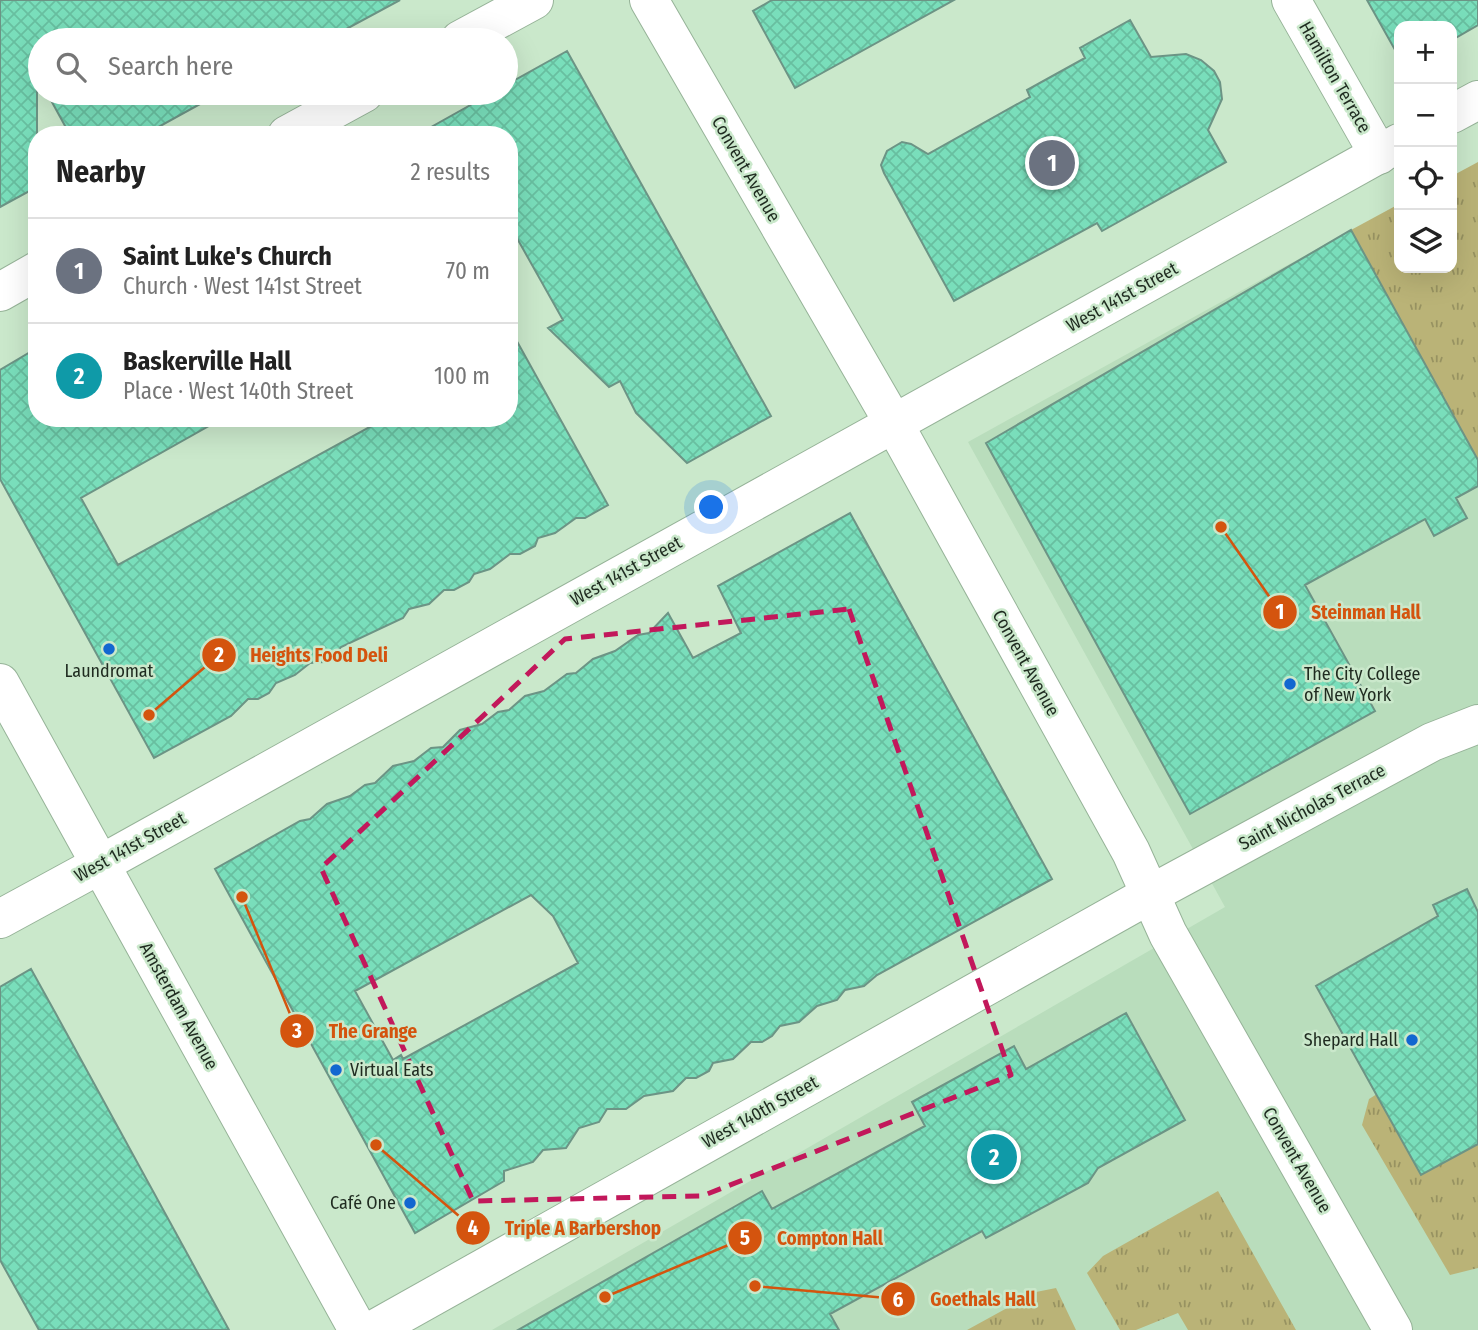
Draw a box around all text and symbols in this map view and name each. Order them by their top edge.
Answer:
street label: Hamilton Terrace [1294,17,1376,137]
map controls [1394,21,1457,273]
button: + [1394,21,1457,84]
search box [28,28,518,105]
icon: search [52,48,90,86]
text: Search here [108,51,233,82]
button: − [1394,84,1457,147]
street label: Convent Avenue [707,112,785,226]
pin: 1 [1029,137,1075,189]
button: locate [1394,147,1457,210]
text: Nearby [56,154,145,190]
text: 2 results [410,158,490,186]
button: layers [1394,210,1457,273]
text: Saint Luke's Church [123,241,332,272]
text: 1 [74,257,84,285]
text: 70 m [446,257,490,285]
street label: West 141st Street [1063,257,1182,337]
text: Church · West 141st Street [123,272,362,300]
text: Baskerville Hall [123,346,291,377]
text: 2 [74,362,84,390]
text: 100 m [434,362,490,390]
text: Place · West 140th Street [123,377,353,405]
your location [694,490,728,524]
street label: West 141st Street [567,531,686,611]
callout: Steinman Hall [1262,592,1435,632]
text: 1 [1276,599,1284,625]
text: Steinman Hall [1311,601,1422,624]
street label: Convent Avenue [988,606,1064,720]
callout: Heights Food Deli [201,635,402,675]
marker: Laundromat [101,641,117,657]
text: 2 [213,642,224,668]
text: Heights Food Deli [250,644,388,667]
place label: Laundromat [64,660,154,682]
place label: The City College of New York [1304,663,1420,706]
marker: The City College of New York [1282,676,1298,692]
street label: Saint Nicholas Terrace [1235,759,1389,855]
street label: West 141st Street [71,807,190,887]
street label: Amsterdam Avenue [135,939,223,1073]
callout: The Grange [280,1011,431,1051]
text: 3 [291,1018,302,1044]
text: The Grange [329,1020,418,1043]
place label: Shepard Hall [1304,1029,1398,1051]
marker: Shepard Hall [1404,1032,1420,1048]
place label: Virtual Eats [350,1059,434,1081]
marker: Virtual Eats [328,1062,344,1078]
street label: West 140th Street [698,1071,822,1153]
street label: Convent Avenue [1258,1103,1336,1217]
pin: 2 [971,1131,1017,1183]
place label: Café One [330,1192,396,1214]
marker: Café One [402,1195,418,1211]
callout: Triple A Barbershop [455,1208,675,1248]
text: 4 [468,1215,479,1241]
text: Triple A Barbershop [505,1217,661,1240]
callout: Compton Hall [728,1218,897,1258]
text: 5 [740,1225,750,1251]
text: Compton Hall [777,1227,884,1250]
callout: Goethals Hall [881,1279,1049,1319]
text: 6 [893,1287,904,1313]
text: Goethals Hall [930,1288,1037,1311]

